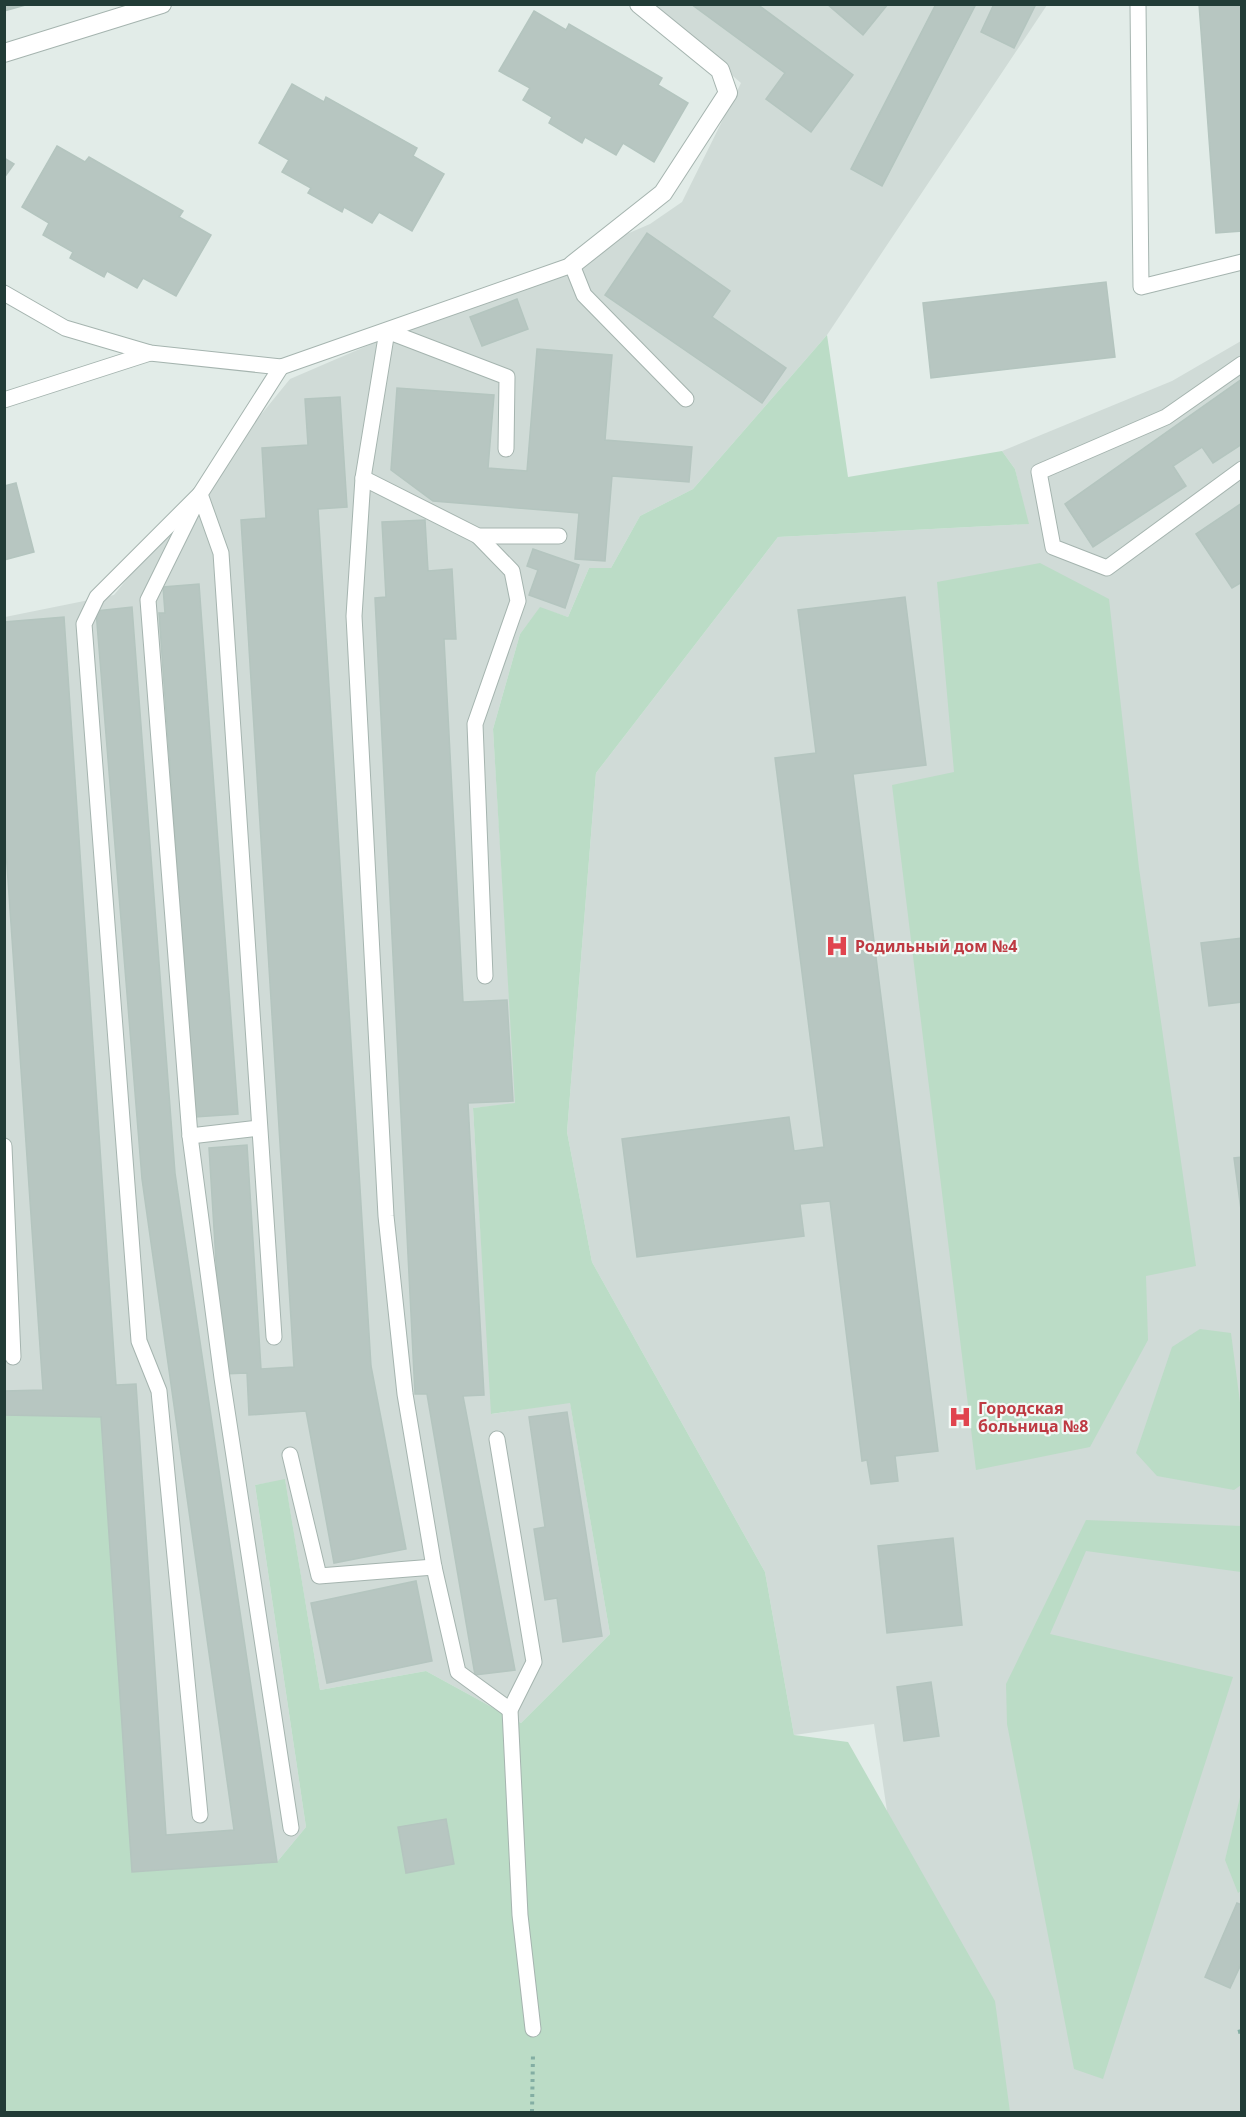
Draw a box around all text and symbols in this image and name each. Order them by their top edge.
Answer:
hospital icon: Родильный дом №4 [824,933,850,959]
place label: Родильный дом №4 [855,935,1017,957]
place label: Городская больница №8 [978,1397,1088,1437]
hospital icon: Городская больница №8 [947,1404,973,1430]

